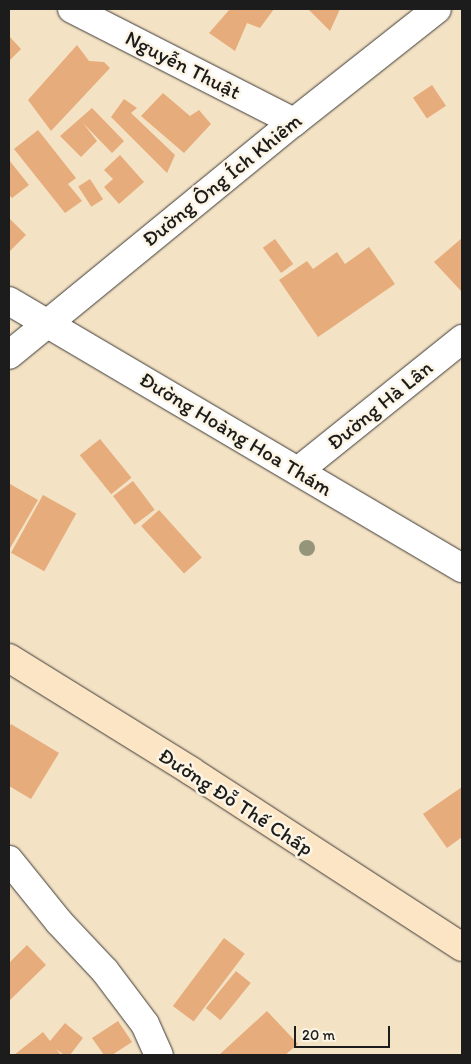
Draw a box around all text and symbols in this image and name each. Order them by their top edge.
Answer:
street label: Nguyễn Thuật [121,25,245,105]
street label: Đường Ông Ích Khiêm [137,108,307,252]
street label: Đường Hà Lân [322,355,438,455]
street label: Đường Hoàng Hoa Thám [135,367,337,501]
street label: Đường Đỗ Thế Chấp [154,743,318,861]
scale bar [296,1016,392,1048]
text: 20 m [302,1026,335,1044]

